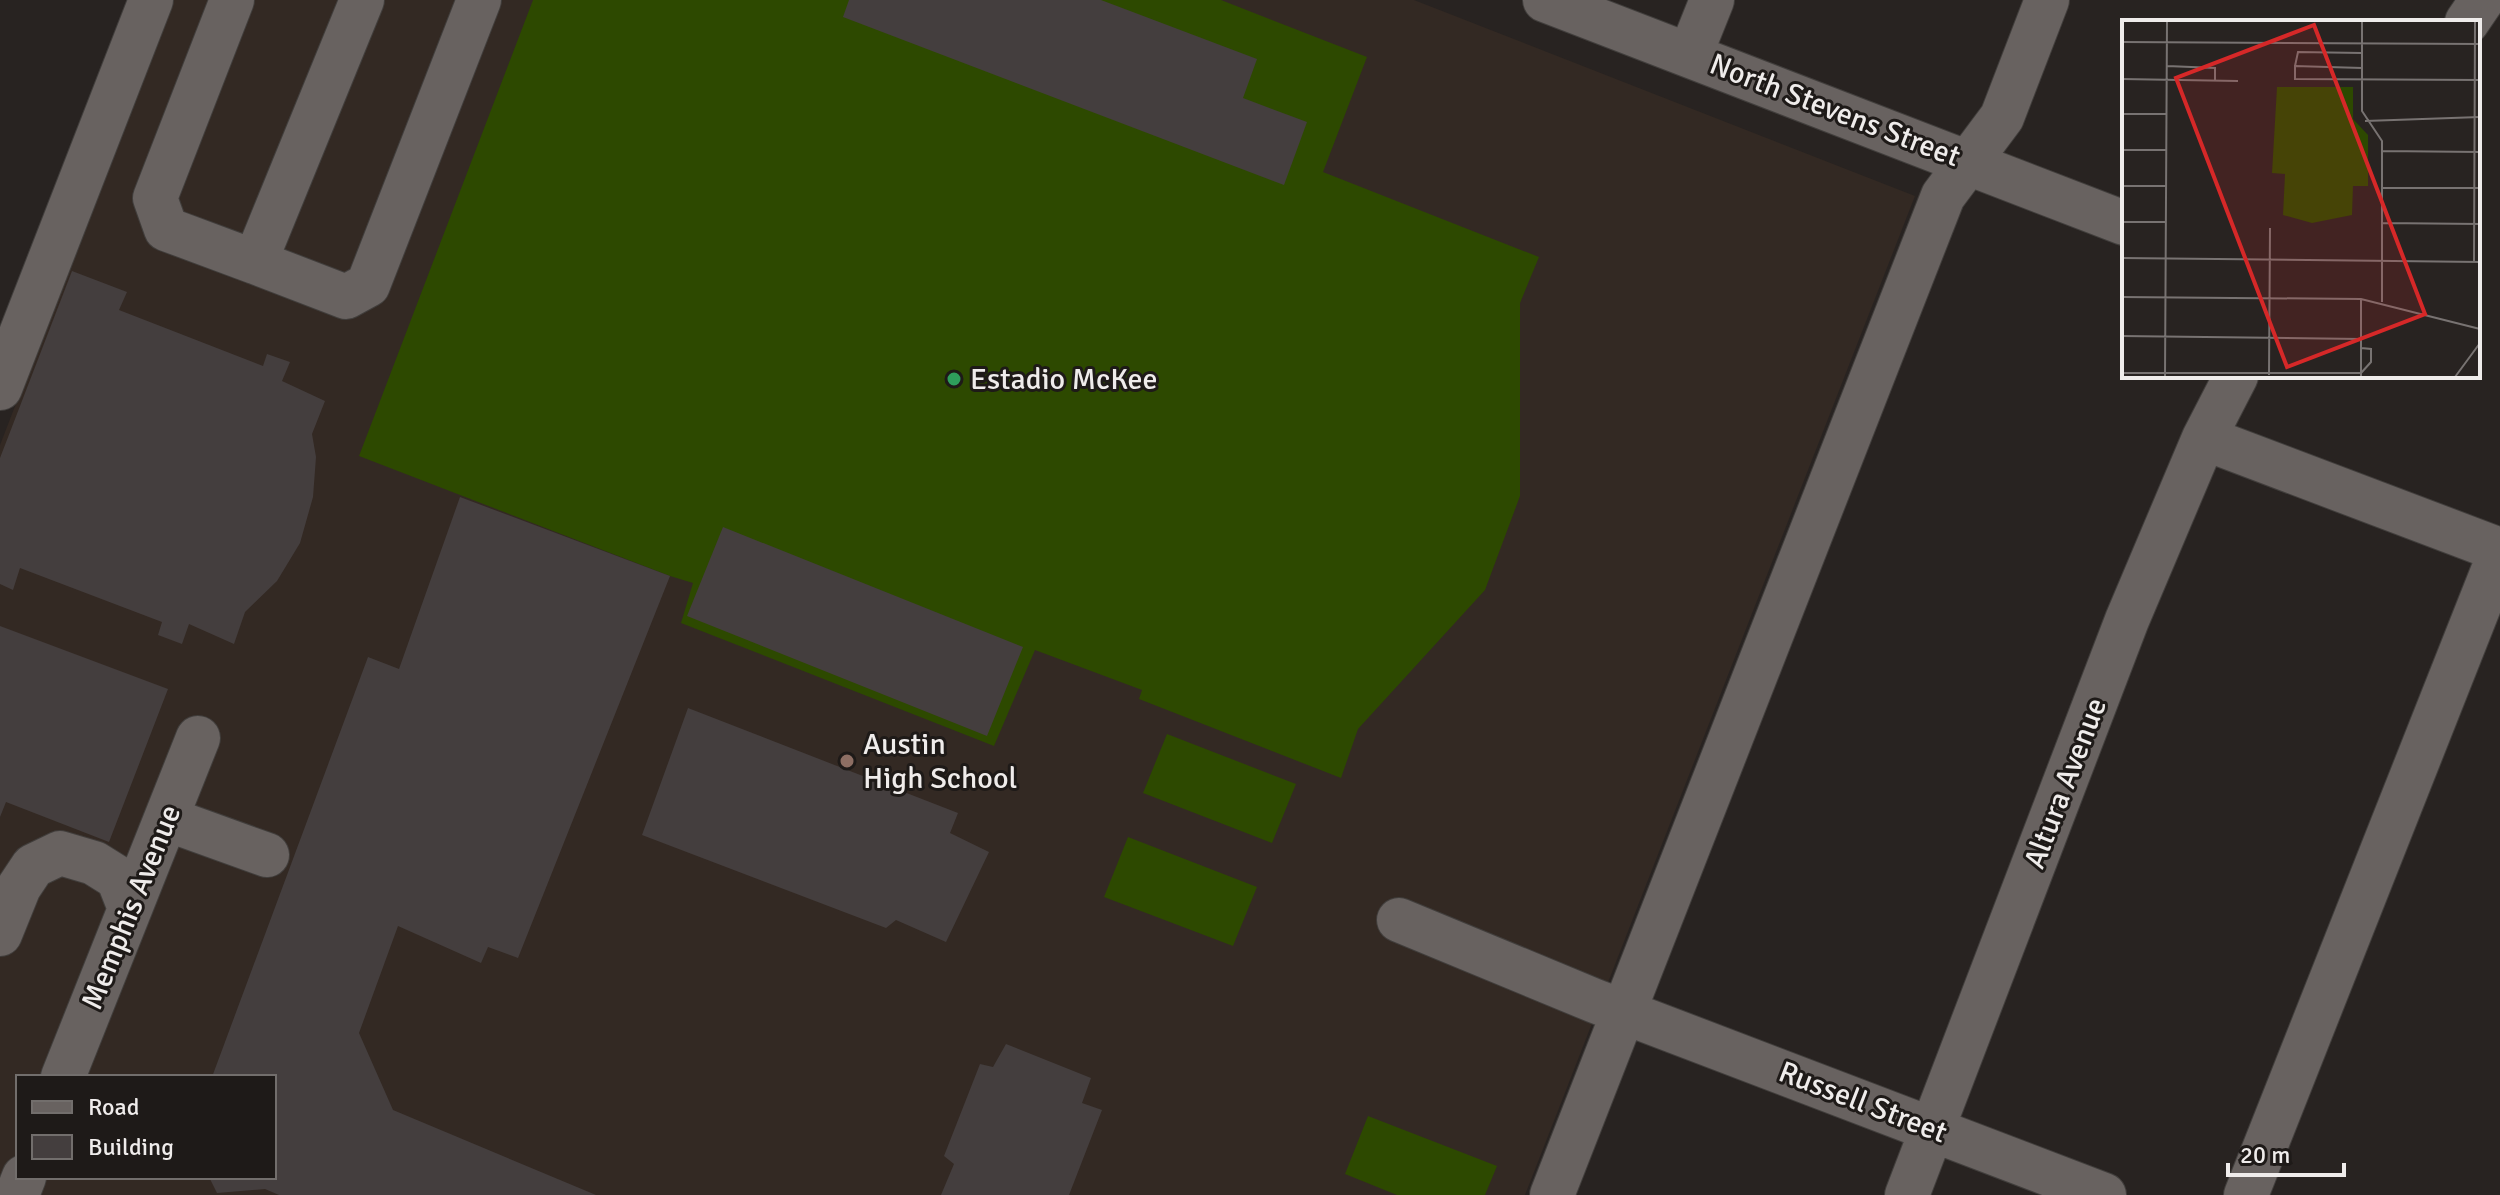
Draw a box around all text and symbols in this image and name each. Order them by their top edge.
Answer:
inset map [2122,20,2480,378]
street label: North Stevens Street [1704,46,1965,175]
place label: Estadio McKee [970,361,1158,398]
marker: Estadio McKee [945,370,963,388]
street label: Altura Avenue [2016,693,2115,874]
place label: Austin High School [863,726,1017,797]
marker: Austin High School [838,752,856,770]
street label: Memphis Avenue [74,800,189,1015]
street label: Russell Street [1774,1053,1952,1151]
legend [16,1075,276,1179]
text: Road [88,1092,139,1122]
scale bar [2228,1127,2344,1177]
text: Building [88,1132,174,1162]
text: 20 m [2240,1140,2290,1170]

